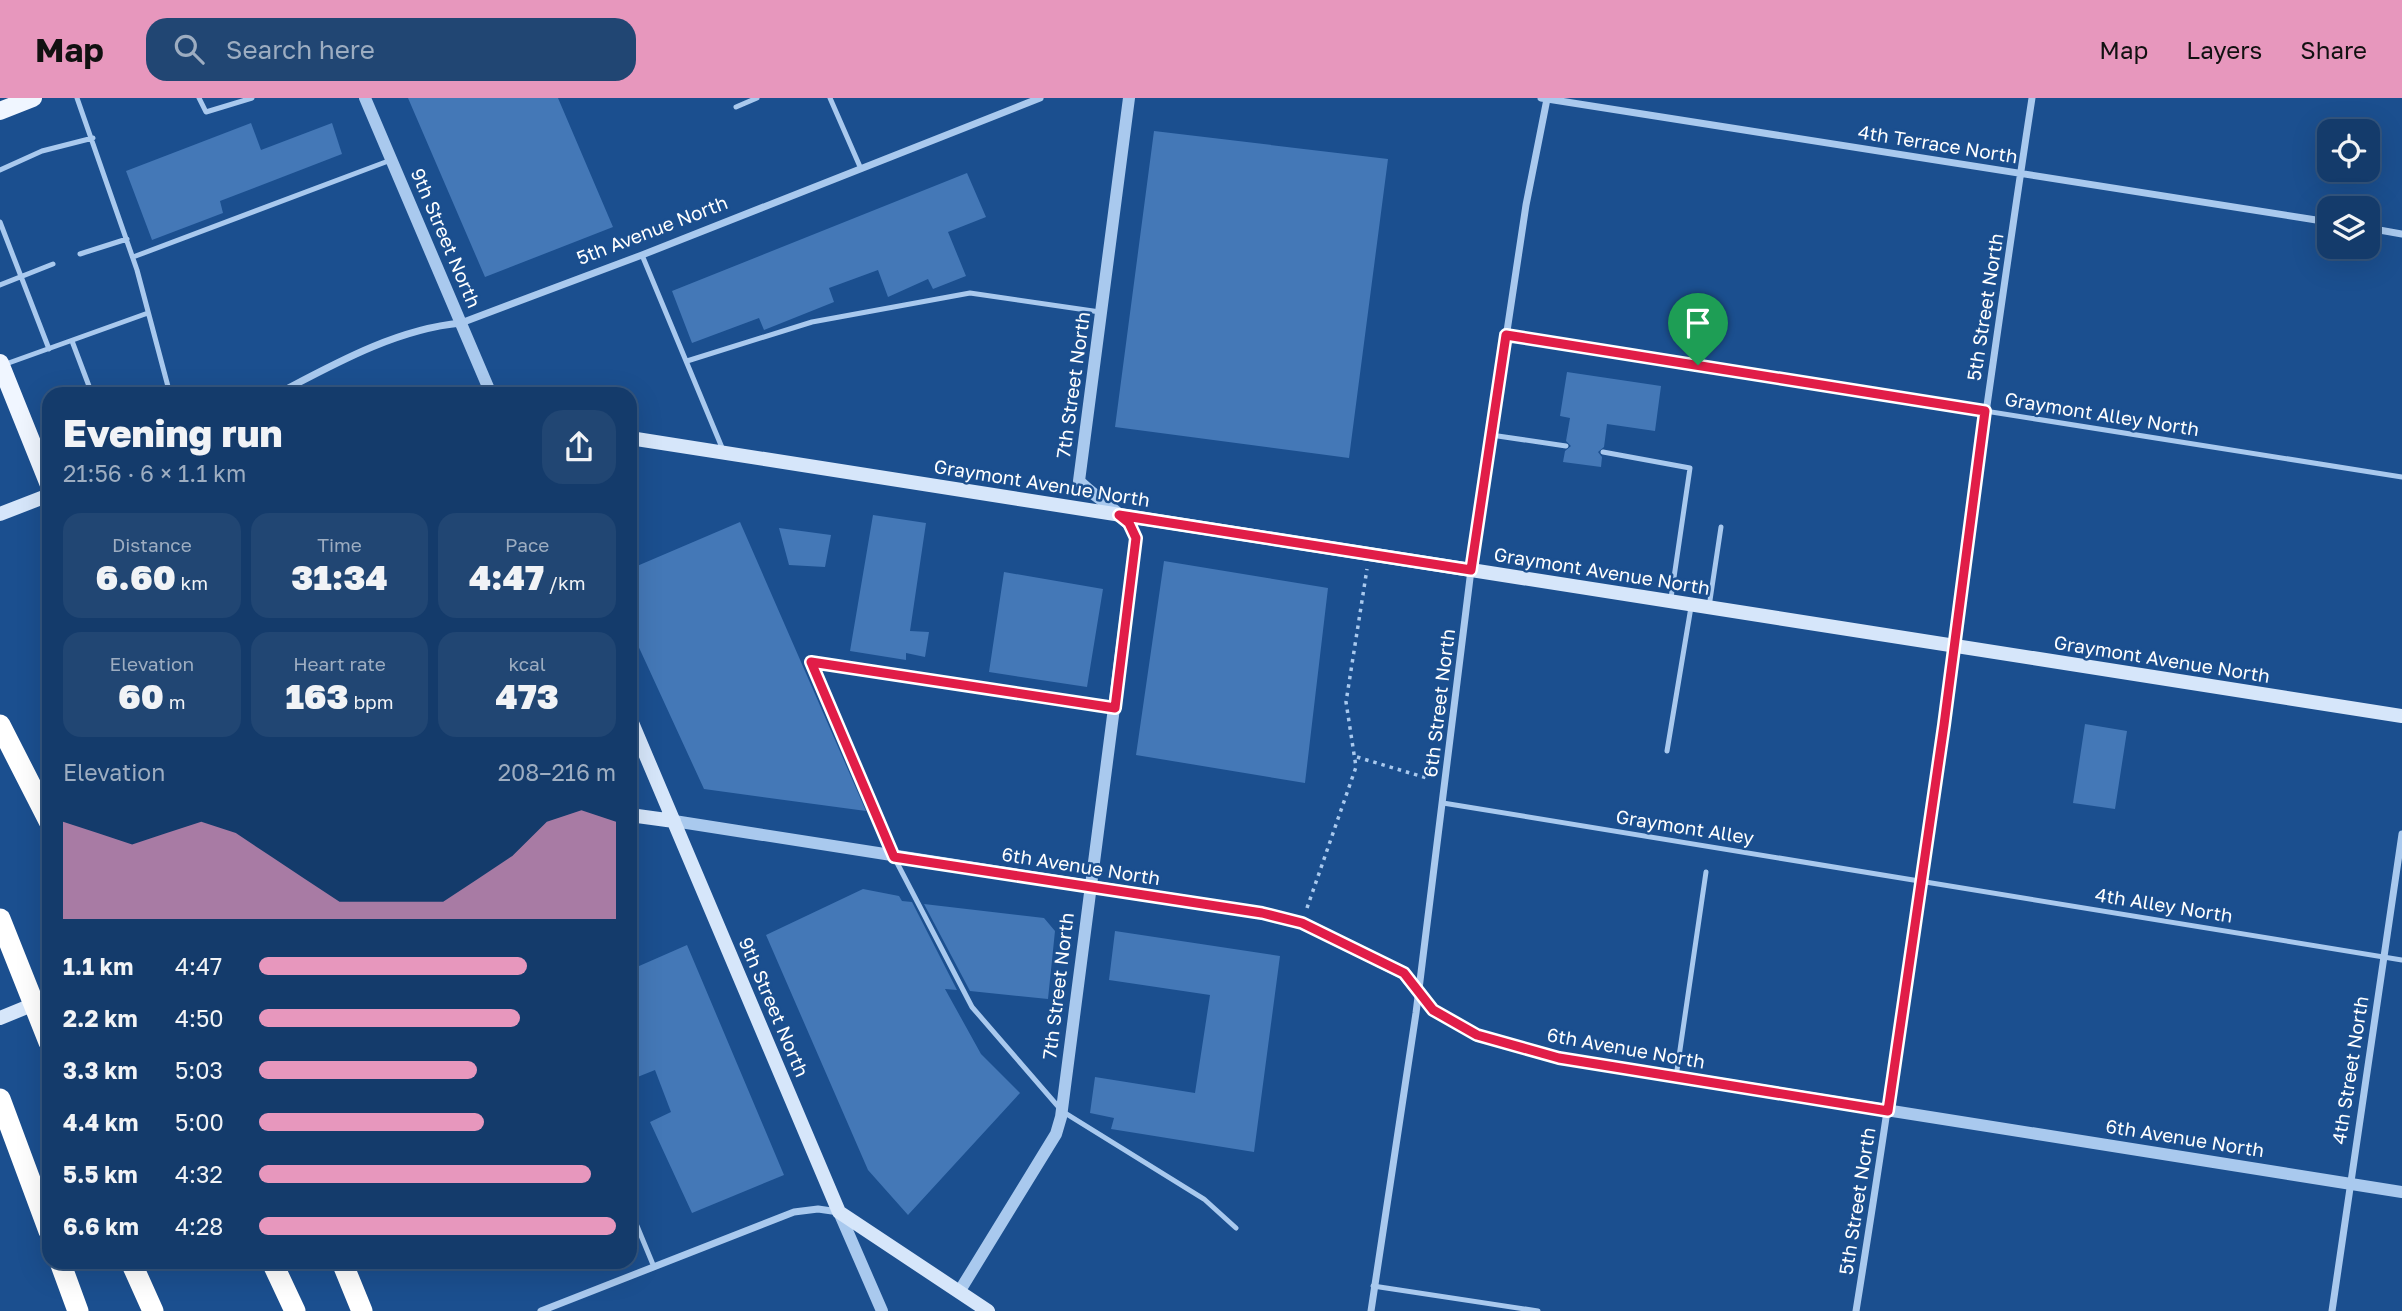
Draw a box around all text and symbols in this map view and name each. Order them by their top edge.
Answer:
search box [146,18,636,81]
text: Map [35,30,104,69]
icon: search [170,30,208,68]
text: Search here [226,34,375,65]
text: Map [2099,35,2148,64]
text: Layers [2186,35,2262,64]
text: Share [2300,35,2367,64]
map controls [2317,119,2380,259]
button: locate [2317,119,2380,182]
street label: 4th Terrace North [1857,120,2019,167]
street label: 9th Street North [407,165,486,311]
street label: 5th Avenue North [573,190,731,269]
button: layers [2317,196,2380,259]
street label: 5th Street North [1961,232,2008,382]
pin [1668,293,1728,365]
icon: arrive [1679,304,1717,342]
street label: 7th Street North [1051,310,1094,460]
street label: Graymont Alley North [2003,387,2201,440]
text: Evening run [63,410,282,455]
button: share [542,410,616,484]
street label: Graymont Avenue North [932,454,1152,511]
text: 21:56 · 6 × 1.1 km [63,459,246,487]
text: Distance [112,533,192,556]
text: Time [317,533,362,556]
text: Pace [505,533,549,556]
street label: Graymont Avenue North [1492,542,1712,599]
text: 6.60 [96,556,176,598]
text: 31:34 [291,556,388,598]
text: 4:47 [469,556,544,598]
text: km [176,571,208,594]
text: /km [544,571,585,594]
street label: 6th Street North [1418,627,1459,779]
street label: Graymont Avenue North [2052,630,2272,687]
text: Elevation [110,652,194,675]
text: Heart rate [293,652,386,675]
text: kcal [508,652,546,675]
text: 60 [118,675,164,717]
text: 163 [285,675,349,717]
text: 473 [495,675,559,717]
text: m [164,690,186,713]
text: bpm [349,690,394,713]
text: Elevation [63,758,165,786]
text: 208–216 m [498,758,616,786]
street label: Graymont Alley [1614,804,1756,849]
street label: 6th Avenue North [1000,842,1162,889]
street label: 4th Alley North [2094,882,2234,927]
street label: 7th Street North [1037,911,1078,1061]
street label: 9th Street North [735,934,814,1080]
text: 1.1 km [63,952,133,980]
text: 4:47 [175,952,222,980]
street label: 4th Street North [2326,994,2373,1146]
text: 2.2 km [63,1004,138,1032]
text: 4:50 [175,1004,224,1032]
street label: 6th Avenue North [1545,1022,1707,1073]
text: 3.3 km [63,1056,138,1084]
text: 5:03 [175,1056,223,1084]
text: 4.4 km [63,1108,138,1136]
text: 5:00 [175,1108,224,1136]
street label: 6th Avenue North [2104,1114,2266,1161]
street label: 5th Street North [1833,1126,1880,1276]
text: 5.5 km [63,1160,138,1188]
text: 4:32 [175,1160,223,1188]
text: 6.6 km [63,1212,139,1240]
text: 4:28 [175,1212,223,1240]

